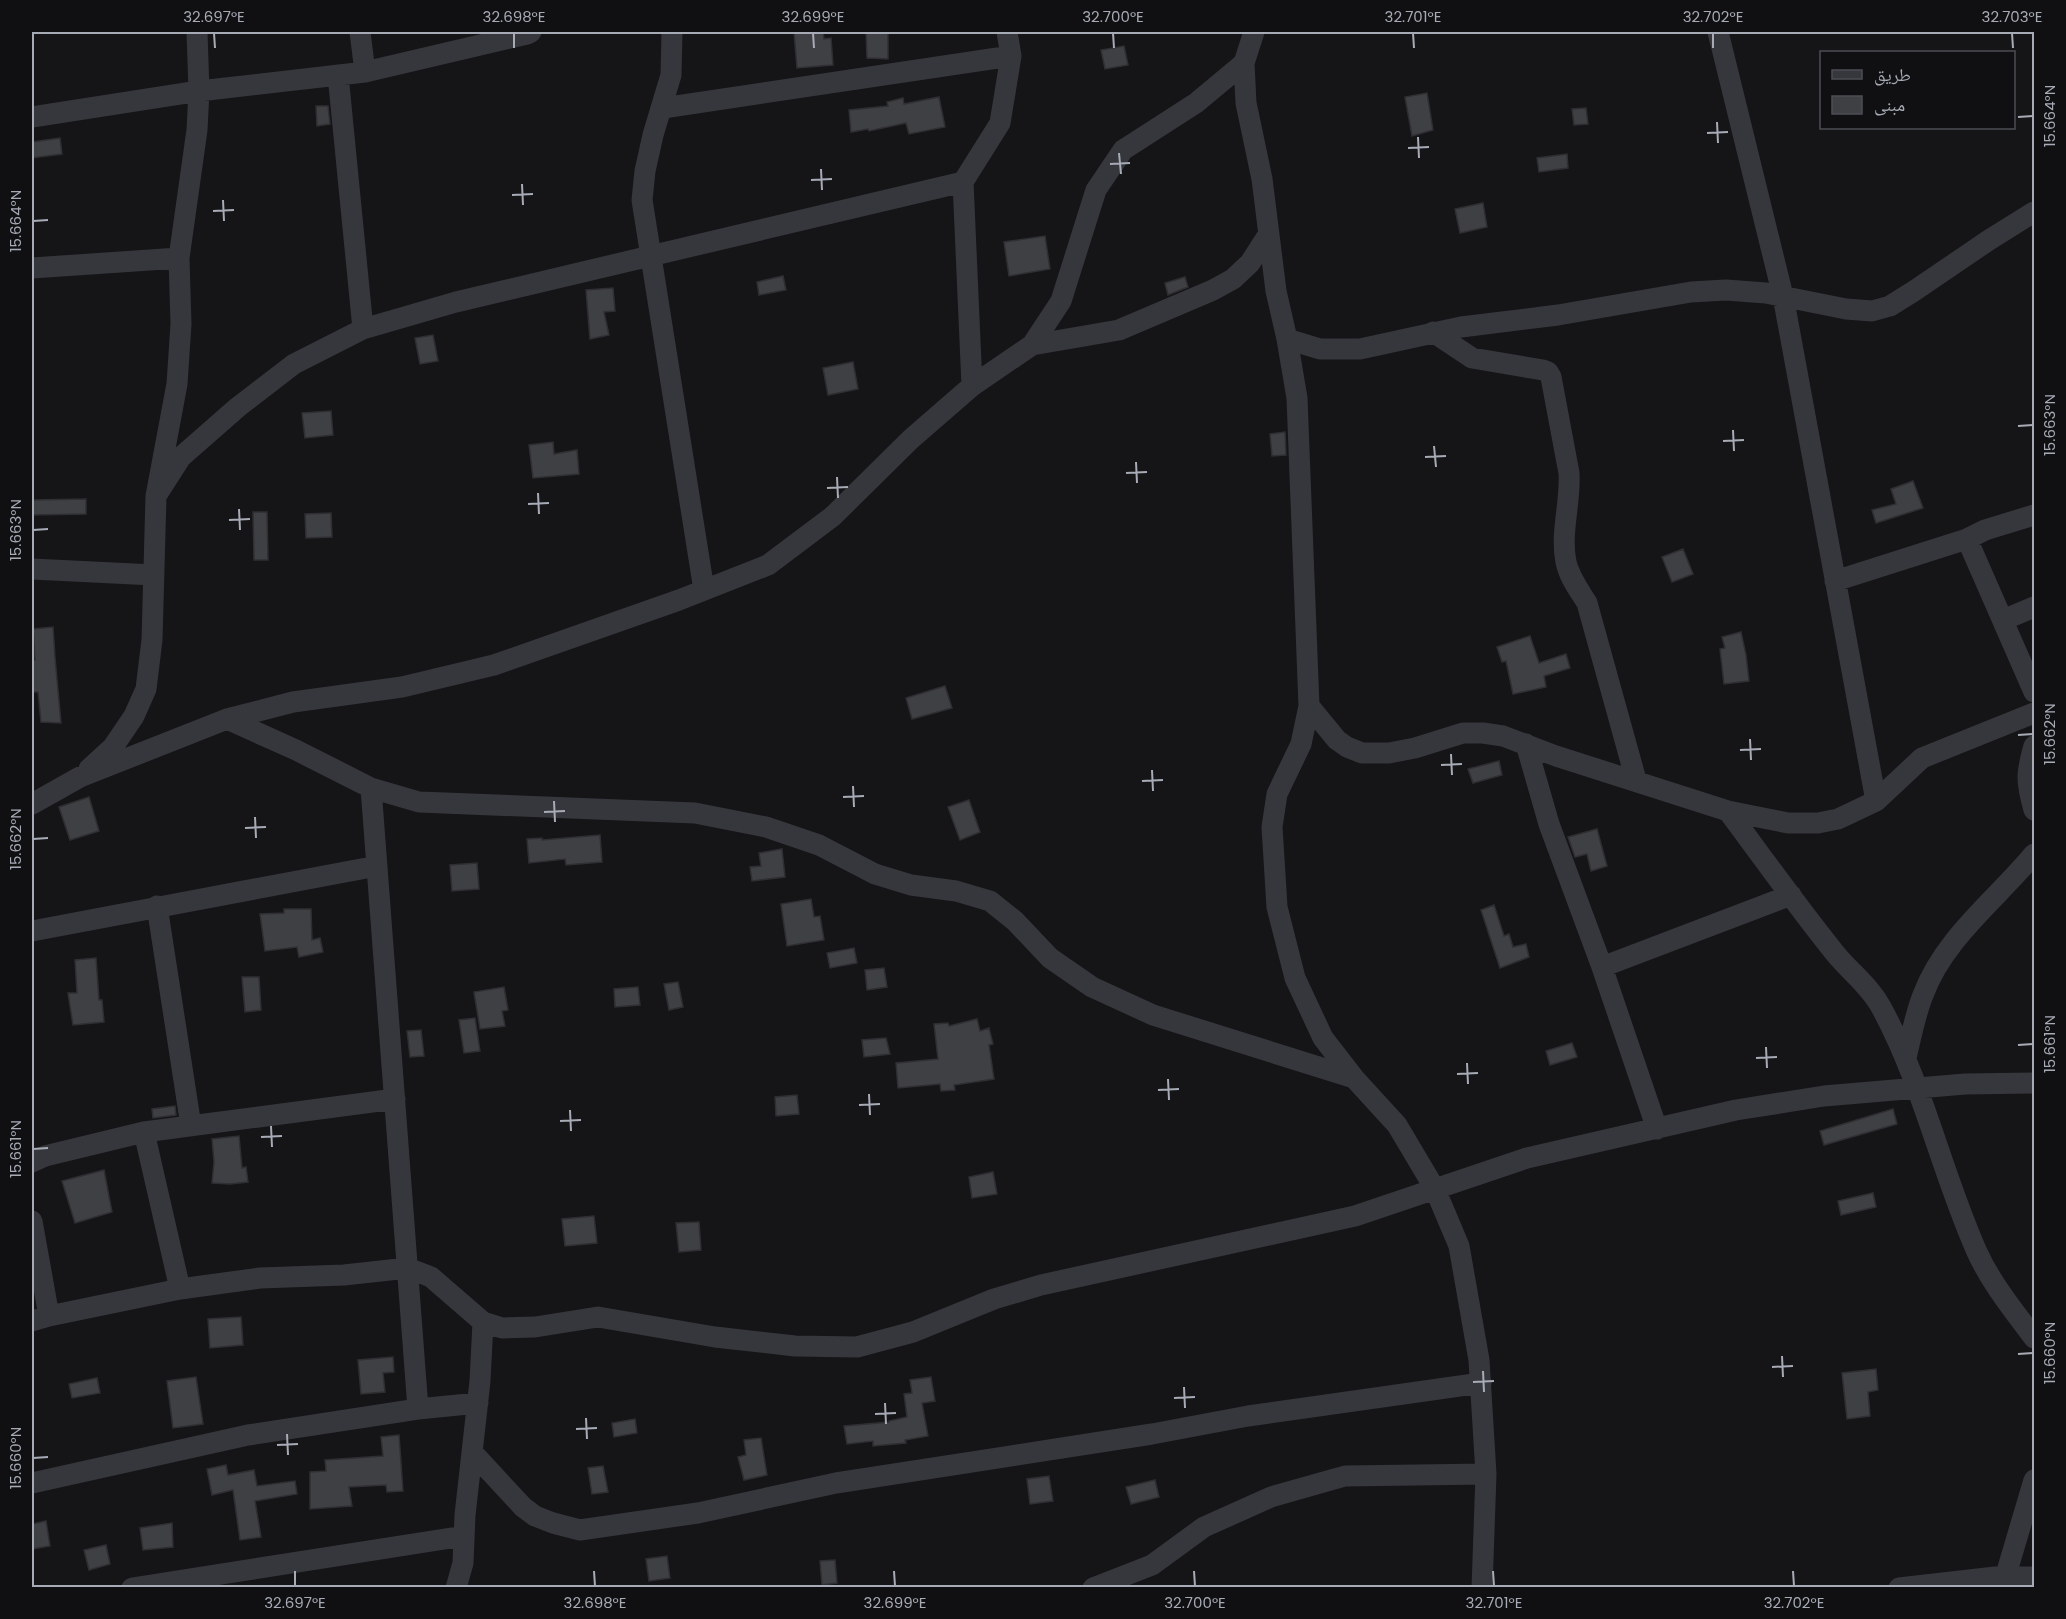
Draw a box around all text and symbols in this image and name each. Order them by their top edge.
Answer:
text: 32.697°E [183,6,245,27]
text: 32.698°E [483,6,545,27]
text: 32.699°E [782,6,844,27]
text: 32.700°E [1082,6,1144,27]
text: 32.701°E [1385,6,1441,27]
text: 32.702°E [1683,6,1743,27]
text: 32.703°E [1982,6,2042,27]
legend [1820,51,2015,129]
text: طريق [1874,62,1911,87]
text: 15.664°N [2039,85,2060,147]
text: مبنى [1874,92,1905,117]
text: 15.664°N [5,190,26,252]
text: 15.663°N [2039,394,2060,456]
text: 15.663°N [5,499,26,561]
text: 15.662°N [2039,703,2060,765]
text: 15.662°N [5,808,26,870]
text: 15.661°N [2039,1015,2060,1073]
text: 15.661°N [5,1120,26,1178]
text: 15.660°N [2039,1322,2060,1384]
text: 15.660°N [5,1427,26,1489]
text: 32.697°E [264,1592,326,1613]
text: 32.698°E [564,1592,626,1613]
text: 32.699°E [864,1592,926,1613]
text: 32.700°E [1164,1592,1226,1613]
text: 32.701°E [1466,1592,1522,1613]
text: 32.702°E [1764,1592,1824,1613]

